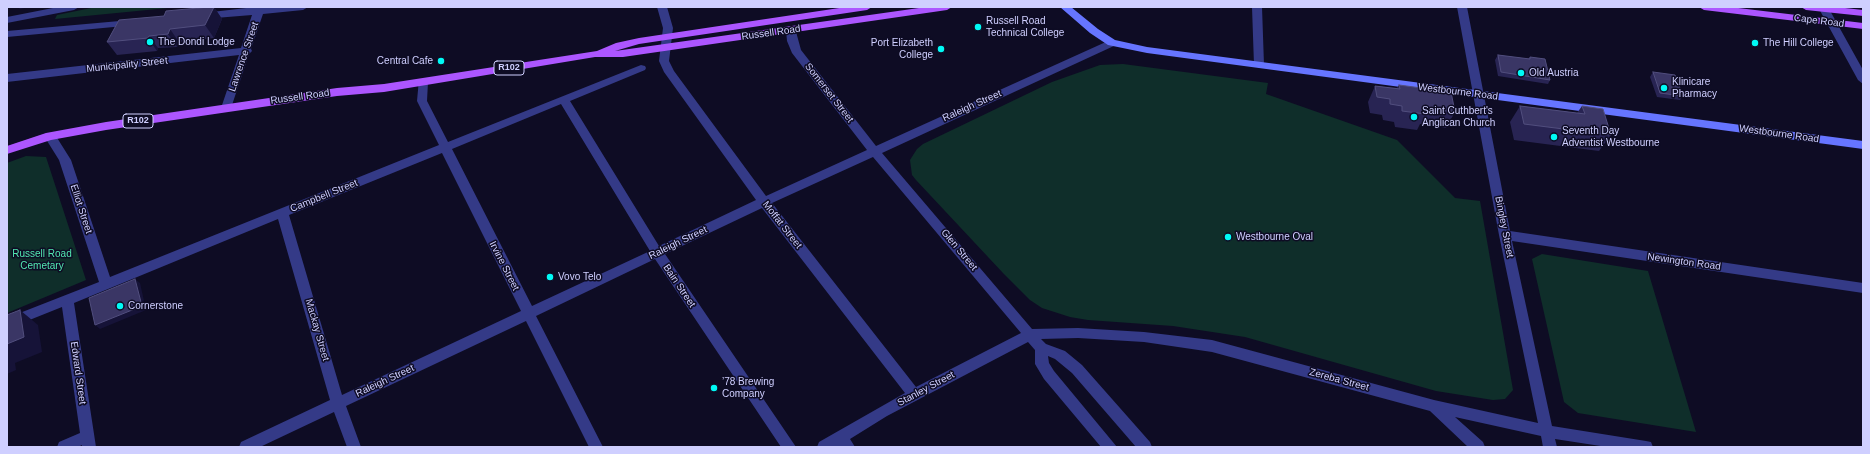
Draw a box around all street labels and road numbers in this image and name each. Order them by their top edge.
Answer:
street label: Cape Road [1793,12,1845,30]
street label: Lawrence Street [226,21,262,93]
street label: Russell Road [741,23,801,43]
street label: Municipality Street [86,55,168,75]
road number: R102 [494,61,524,75]
street label: Somerset Street [802,61,856,125]
street label: Westbourne Road [1417,81,1499,103]
street label: Russell Road [270,87,330,107]
street label: Raleigh Street [941,88,1003,124]
road number: R102 [123,114,153,128]
street label: Westbourne Road [1738,122,1820,146]
street label: Campbell Street [289,177,359,215]
street label: Elliot Street [67,183,95,235]
street label: Bingley Street [1492,195,1516,259]
street label: Moffat Street [760,199,804,251]
street label: Raleigh Street [647,224,709,262]
street label: Glen Street [938,227,980,273]
street label: Irvine Street [486,239,522,293]
street label: Newington Road [1647,251,1721,273]
street label: Bain Street [660,262,698,310]
street label: Mackay Street [302,298,332,362]
street label: Edward Street [68,341,88,405]
street label: Raleigh Street [354,362,416,400]
street label: Zereba Street [1308,366,1370,394]
street label: Stanley Street [895,369,957,409]

